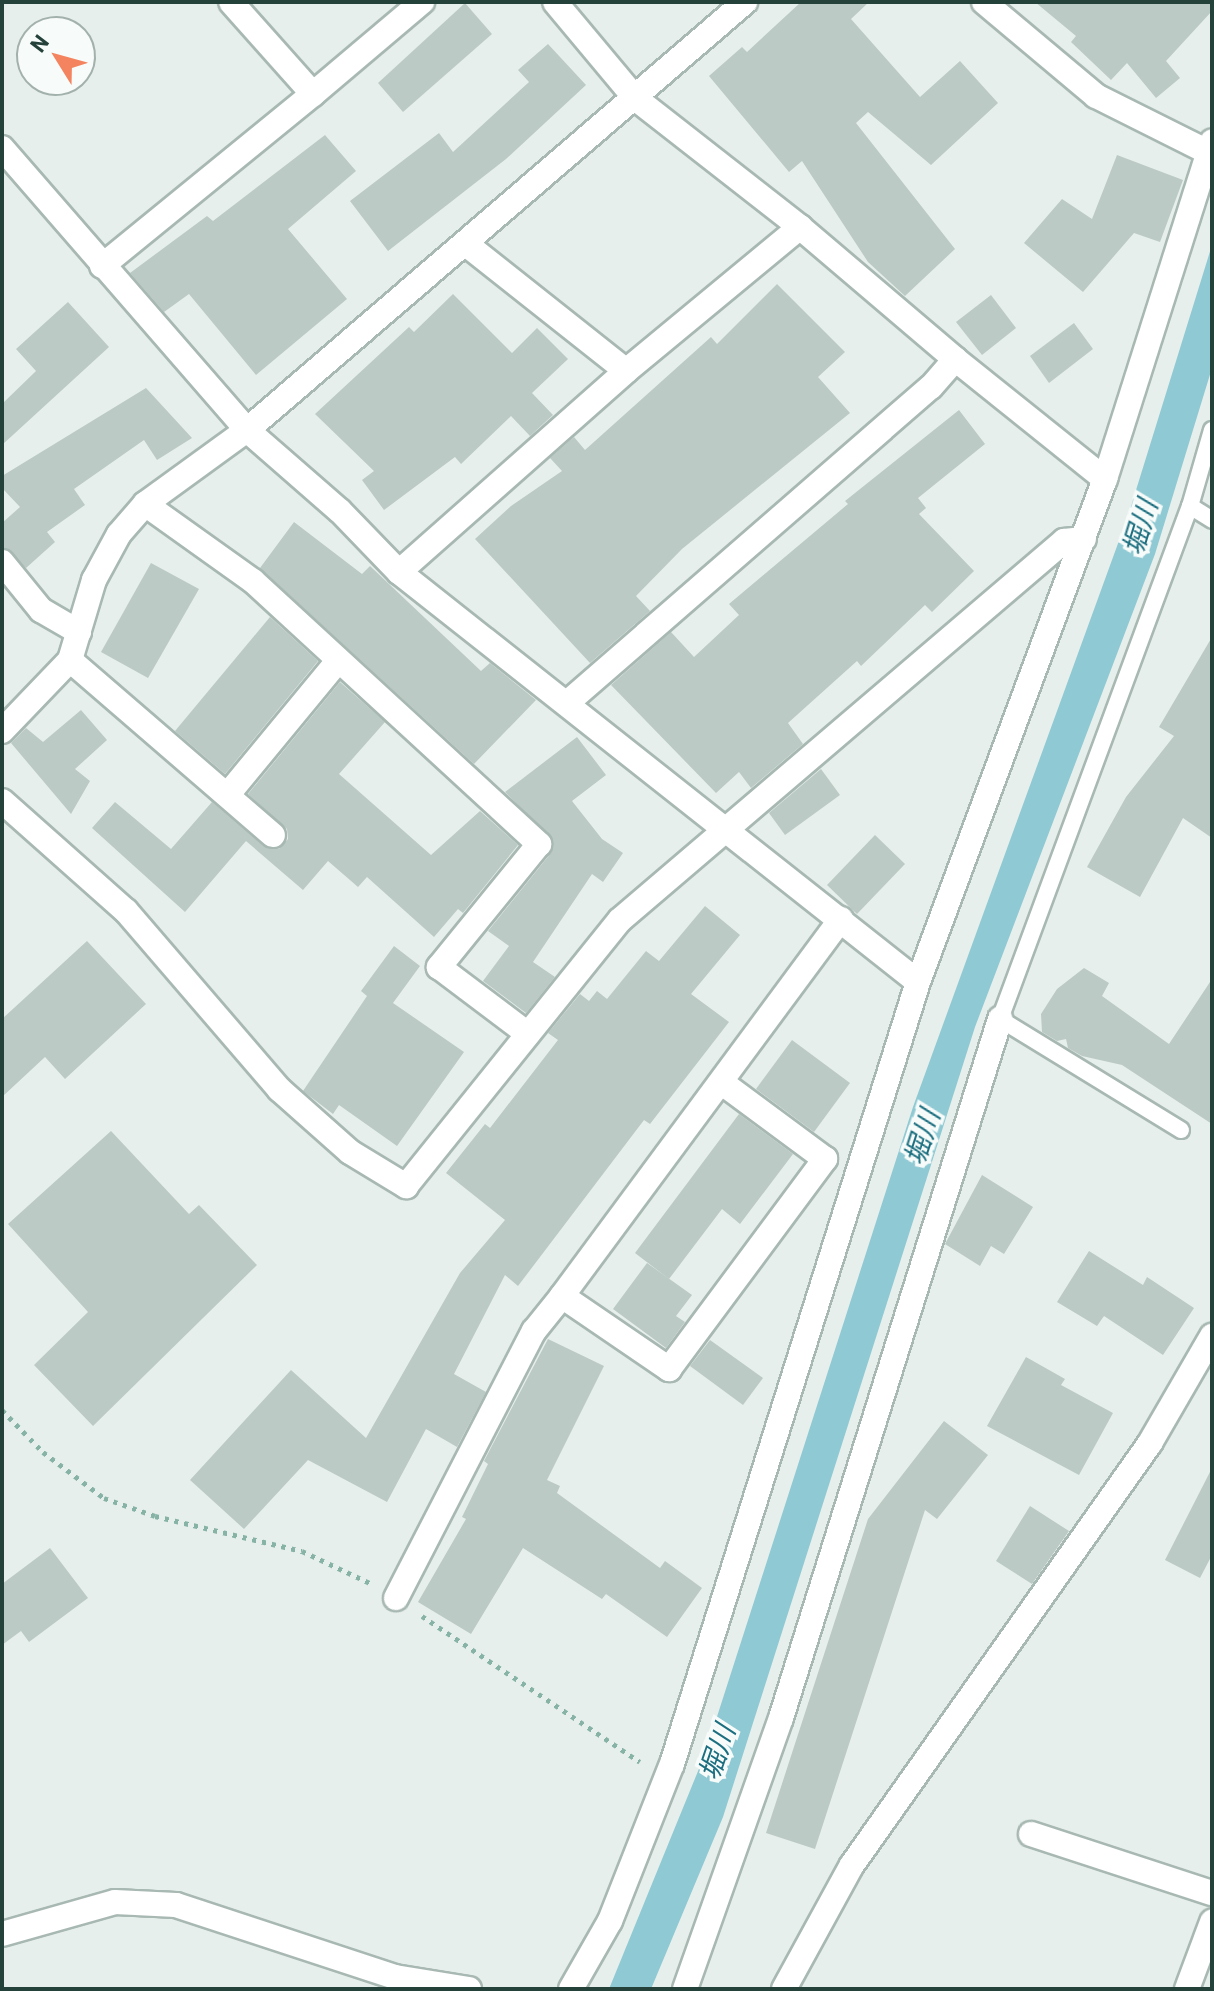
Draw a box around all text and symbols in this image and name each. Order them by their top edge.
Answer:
north arrow [16,16,96,96]
text: N [24,29,53,56]
water label: 堀川 [1115,495,1163,559]
water label: 堀川 [896,1105,946,1169]
water label: 堀川 [691,1720,741,1784]

